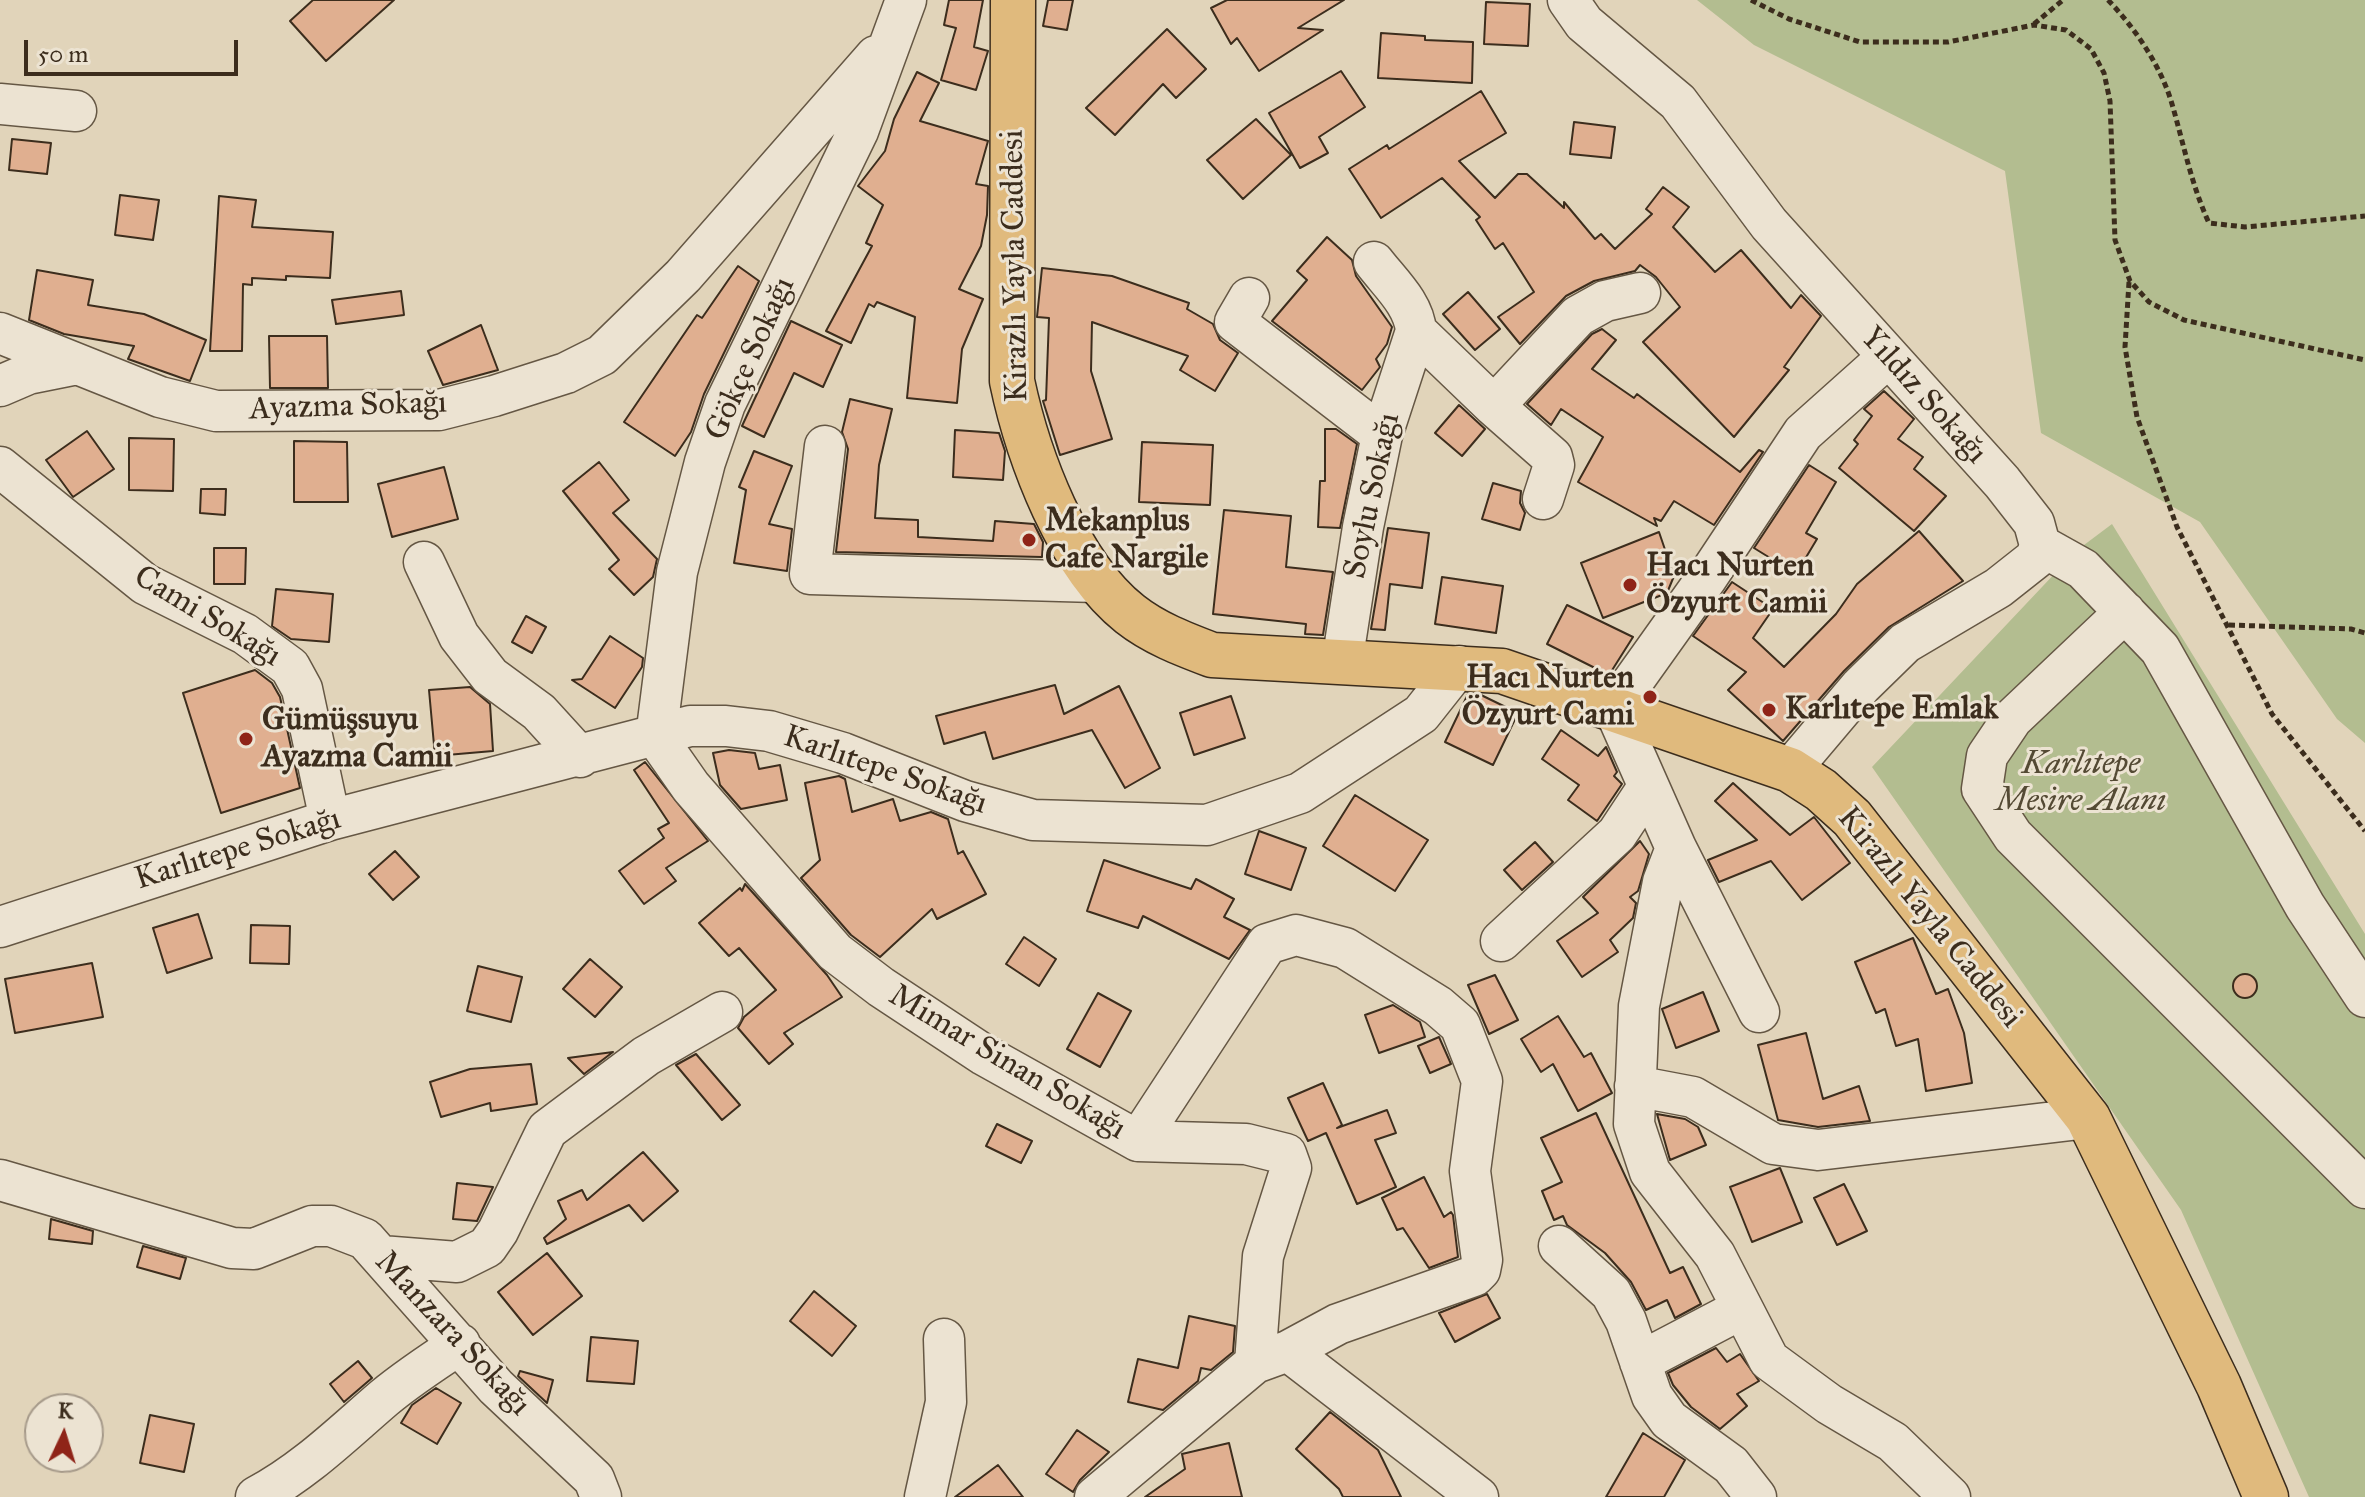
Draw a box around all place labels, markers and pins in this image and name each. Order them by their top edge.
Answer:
place label: Mekanplus Cafe Nargile [1045,503,1209,578]
marker: Mekanplus Cafe Nargile [1020,531,1038,549]
place label: Hacı Nurten Özyurt Camii [1646,548,1827,623]
marker: Hacı Nurten Özyurt Camii [1621,576,1639,594]
place label: Hacı Nurten Özyurt Cami [1462,660,1634,735]
marker: Hacı Nurten Özyurt Cami [1641,688,1659,706]
place label: Karlıtepe Emlak [1785,691,1998,729]
marker: Karlıtepe Emlak [1760,701,1778,719]
place label: Gümüşsuyu Ayazma Camii [262,702,453,777]
marker: Gümüşsuyu Ayazma Camii [237,730,255,748]

